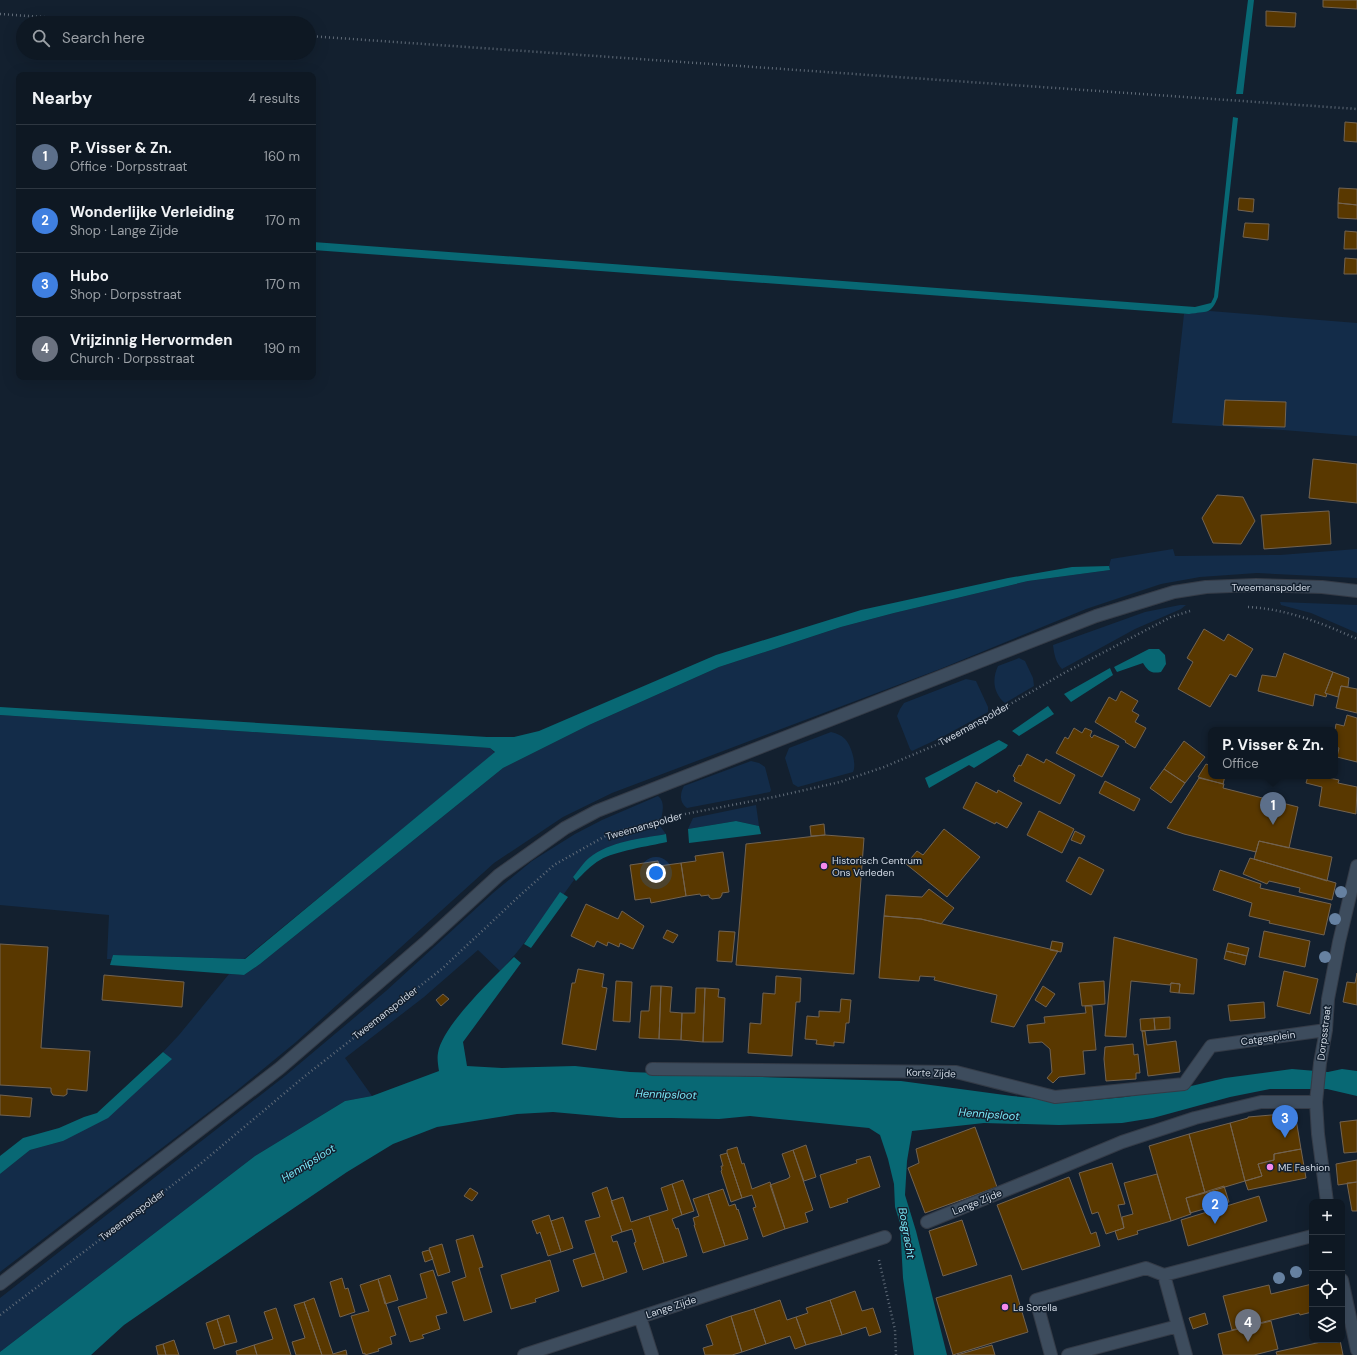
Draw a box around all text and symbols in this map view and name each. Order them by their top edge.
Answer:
search box [16,16,316,60]
icon: search [30,27,52,49]
text: Search here [62,28,145,48]
text: Nearby [32,87,92,109]
text: 4 results [248,90,300,107]
text: P. Visser & Zn. [70,138,172,158]
text: 1 [43,148,47,165]
text: 160 m [264,148,300,165]
text: Office · Dorpsstraat [70,158,187,175]
text: Wonderlijke Verleiding [70,202,235,222]
text: 2 [41,212,49,229]
text: 170 m [265,212,300,229]
text: Shop · Lange Zijde [70,222,178,239]
text: Hubo [70,266,109,286]
text: 3 [41,276,49,293]
text: 170 m [265,276,300,293]
text: Shop · Dorpsstraat [70,286,182,303]
text: Vrijzinnig Hervormden [70,330,233,350]
text: 4 [41,340,49,357]
text: 190 m [264,340,300,357]
text: Church · Dorpsstraat [70,350,195,367]
street label: Tweemanspolder [1231,581,1311,594]
street label: Tweemanspolder [936,699,1012,749]
popup [1208,727,1338,779]
text: P. Visser & Zn. [1222,735,1324,755]
text: Office [1222,755,1259,772]
pin: 1 [1260,792,1286,825]
street label: Tweemanspolder [604,809,684,843]
place label: Historisch Centrum Ons Verleden [832,854,922,879]
marker: Historisch Centrum Ons Verleden [819,861,829,871]
your location [646,863,666,883]
street label: Tweemanspolder [350,983,420,1042]
street label: Dorpsstraat [1314,1005,1334,1061]
street label: Catgesplein [1240,1028,1296,1048]
street label: Korte Zijde [906,1066,956,1080]
water label: Hennipsloot [635,1086,698,1102]
water label: Hennipsloot [958,1105,1021,1123]
pin: 3 [1272,1105,1298,1138]
water label: Hennipsloot [278,1140,338,1185]
place label: ME Fashion [1278,1161,1330,1174]
marker: ME Fashion [1265,1162,1275,1172]
street label: Tweemanspolder [97,1186,168,1244]
street label: Lange Zijde [950,1186,1004,1218]
pin: 2 [1202,1191,1228,1224]
map controls [1309,1199,1345,1343]
button: + [1309,1199,1345,1235]
water label: Bosgracht [896,1206,919,1261]
button: − [1309,1235,1345,1271]
button: locate [1309,1271,1345,1307]
street label: Lange Zijde [644,1293,698,1321]
place label: La Sorella [1013,1301,1057,1314]
marker: La Sorella [1000,1302,1010,1312]
button: layers [1309,1307,1345,1343]
pin: 4 [1235,1309,1261,1342]

